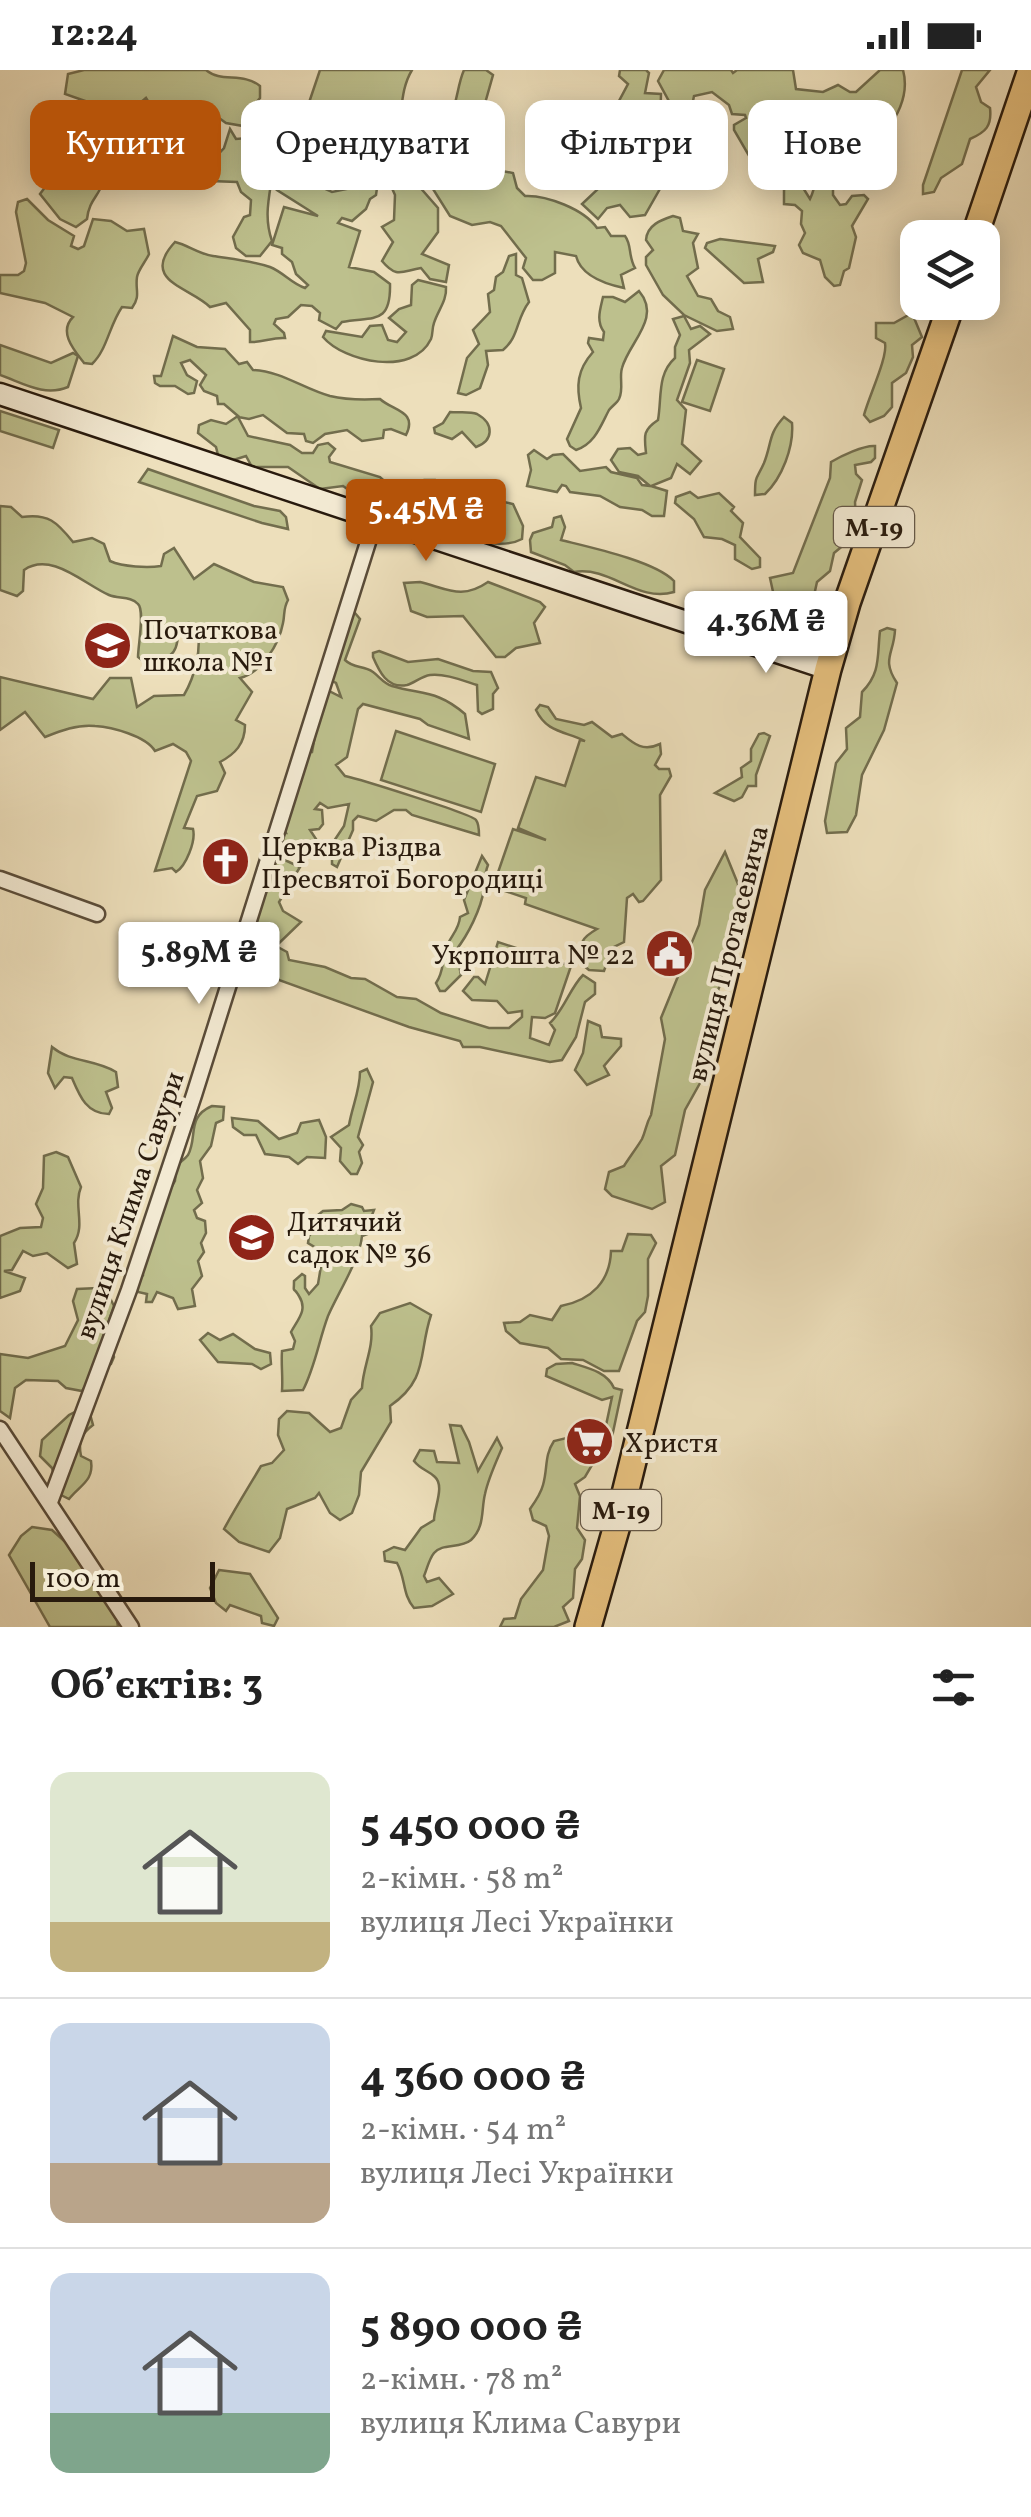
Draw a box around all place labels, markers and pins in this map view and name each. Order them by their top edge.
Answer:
pin: 5.45M ₴ [334,479,518,564]
pin: 4.36M ₴ [674,591,858,676]
place label: Початкова школа №1 [143,612,278,683]
school or university icon: Початкова школа №1 [82,619,134,671]
place label: Церква Різдва Пресвятої Богородиці [261,829,544,900]
church icon: Церква Різдва Пресвятої Богородиці [200,836,252,888]
pin: 5.89M ₴ [107,922,291,1007]
public building icon: Укрпошта № 22 [644,928,696,980]
place label: Укрпошта № 22 [432,937,635,976]
place label: Дитячий садок № 36 [287,1204,432,1275]
school or university icon: Дитячий садок № 36 [226,1211,278,1263]
supermarket icon: Христя [564,1416,616,1468]
place label: Христя [625,1425,718,1464]

